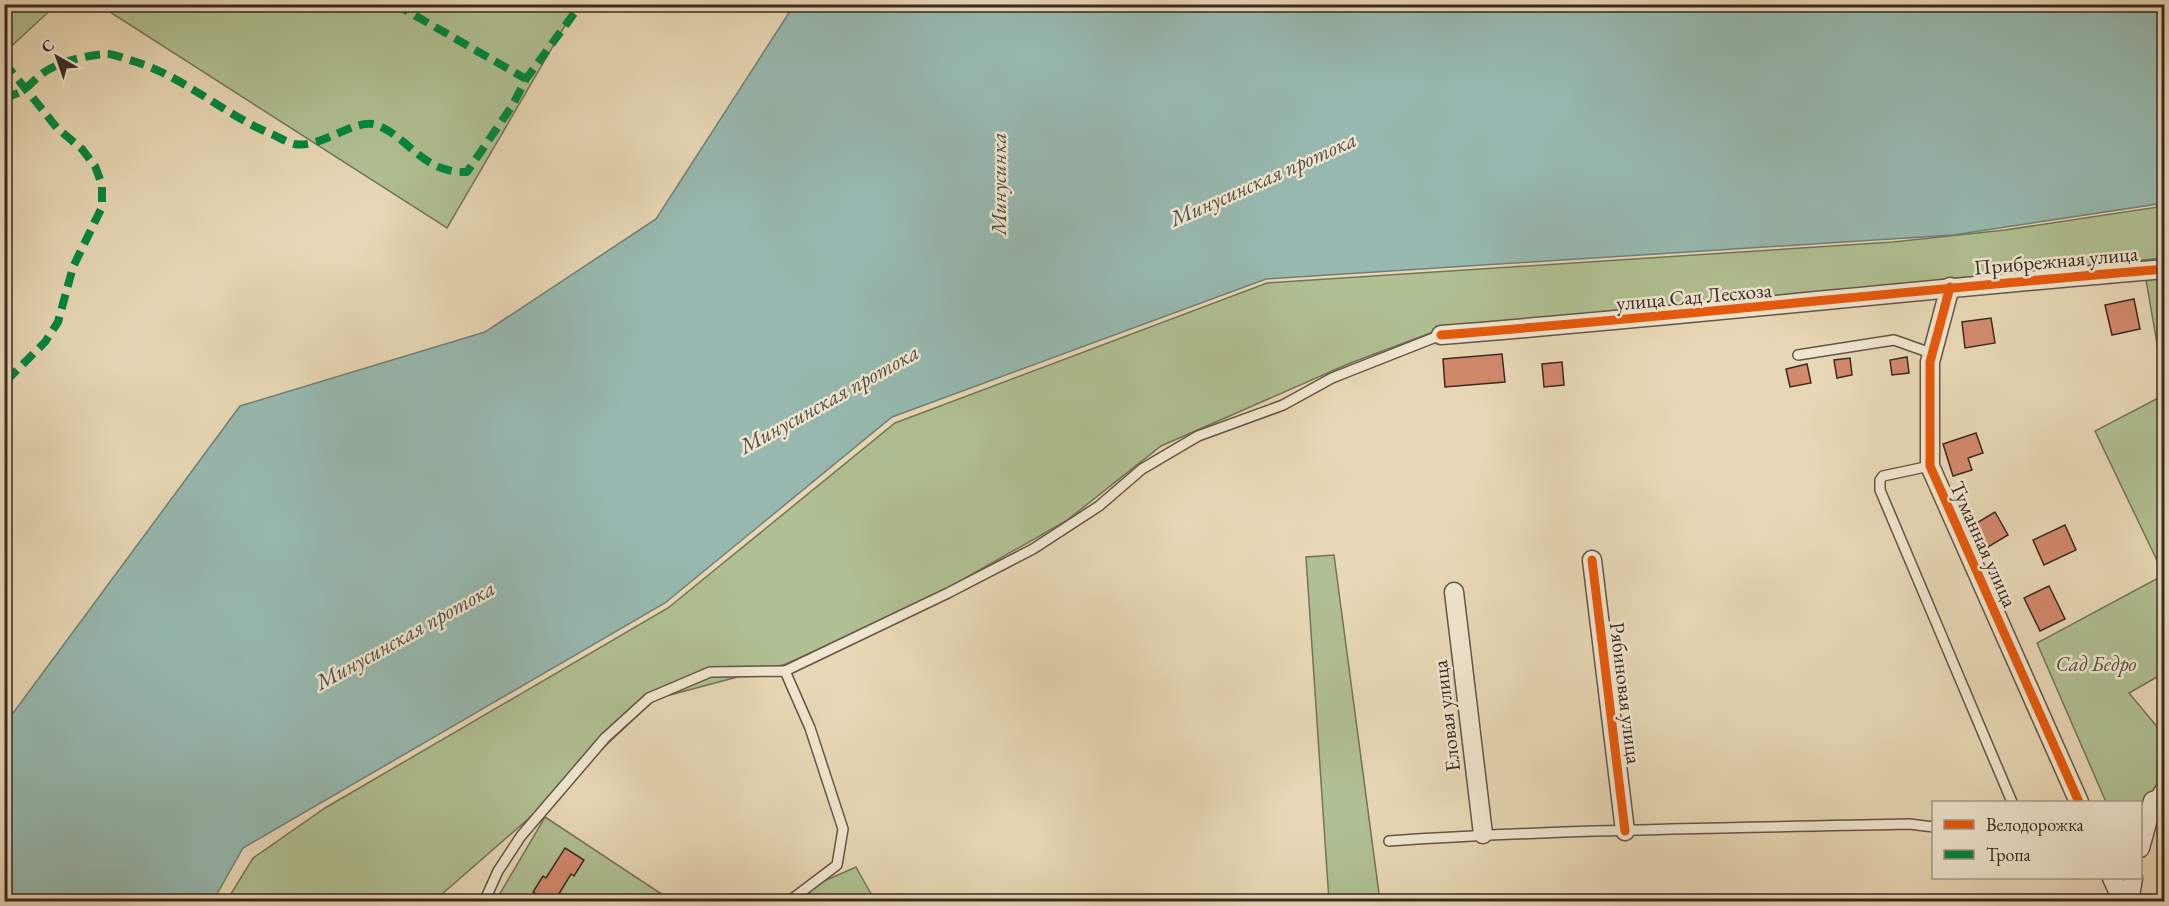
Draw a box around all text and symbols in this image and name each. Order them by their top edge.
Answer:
north arrow [27,27,87,87]
text: С [37,34,59,58]
water label: Минусинская протока [1163,125,1361,234]
water label: Минусинка [984,132,1013,238]
street label: Прибрежная улица [1973,239,2140,281]
street label: улица Сад Лесхоза [1615,276,1774,316]
water label: Минусинская протока [732,337,924,461]
street label: Туманная улица [1944,477,2024,612]
water label: Минусинская протока [308,573,500,697]
street label: Рябиновая улица [1604,621,1648,766]
park label: Сад Бедро [2055,650,2137,677]
street label: Еловая улица [1426,658,1466,773]
legend [1932,801,2142,879]
text: Велодорожка [1986,813,2085,836]
text: Тропа [1986,843,2032,866]

